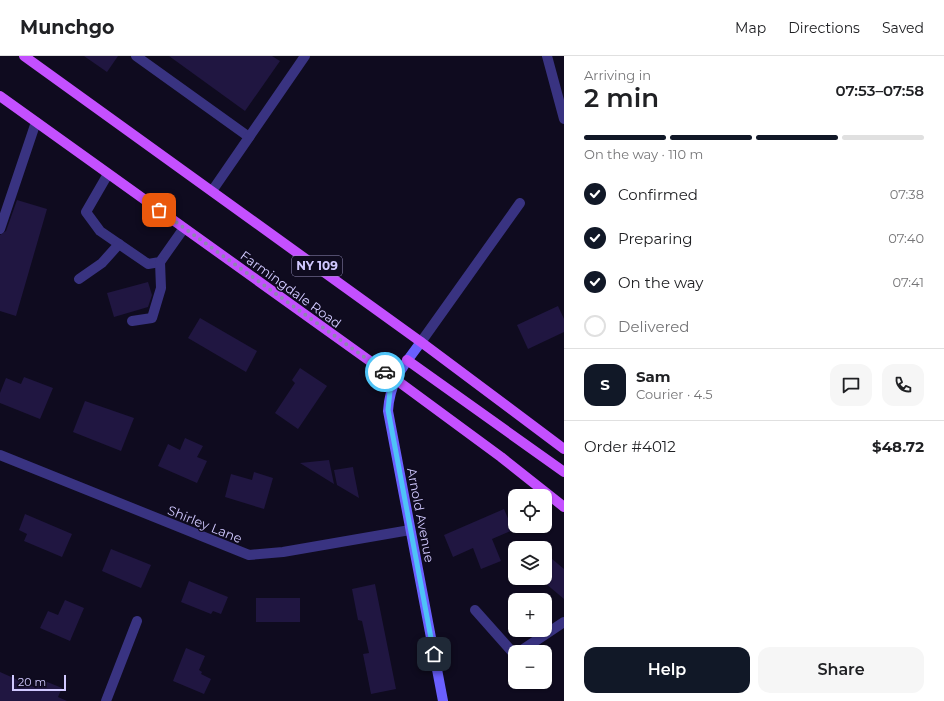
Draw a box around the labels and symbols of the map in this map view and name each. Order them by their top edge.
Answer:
pin [142,193,176,227]
street label: Farmingdale Road [237,247,345,331]
road number: NY 109 [292,256,342,276]
courier [365,352,405,392]
street label: Arnold Avenue [404,466,438,564]
street label: Shirley Lane [165,502,245,546]
pin [417,637,451,671]
scale bar [12,673,66,692]

